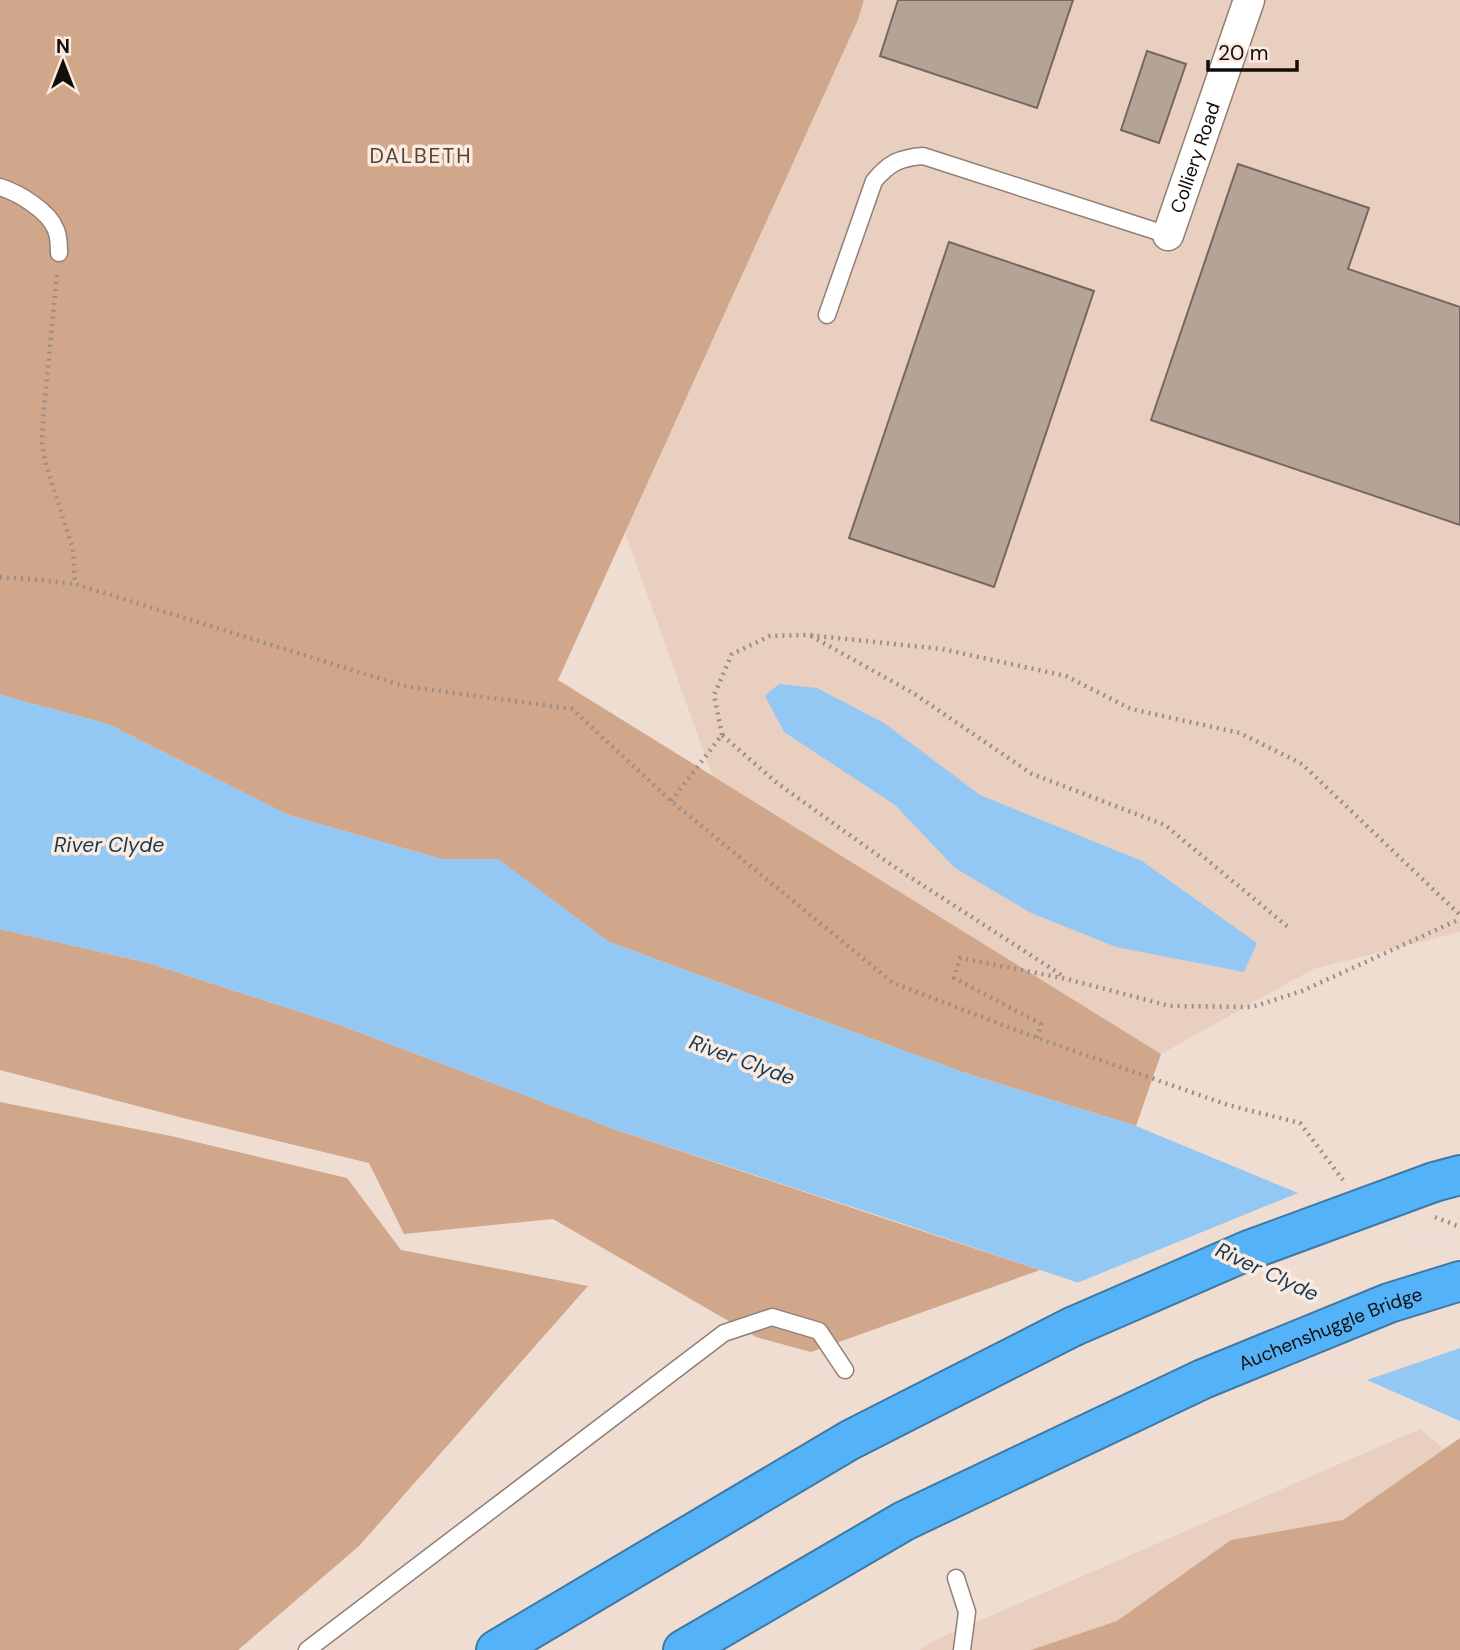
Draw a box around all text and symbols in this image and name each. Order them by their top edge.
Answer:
north arrow [28,28,98,98]
scale bar [1208,28,1297,72]
text: N [56,34,70,59]
text: 20 m [1218,39,1269,67]
street label: Colliery Road [1164,99,1225,216]
district label: DALBETH [369,142,473,170]
water label: River Clyde [54,831,164,859]
water label: River Clyde [685,1028,799,1092]
water label: River Clyde [1211,1236,1323,1308]
street label: Auchenshuggle Bridge [1235,1281,1425,1376]

